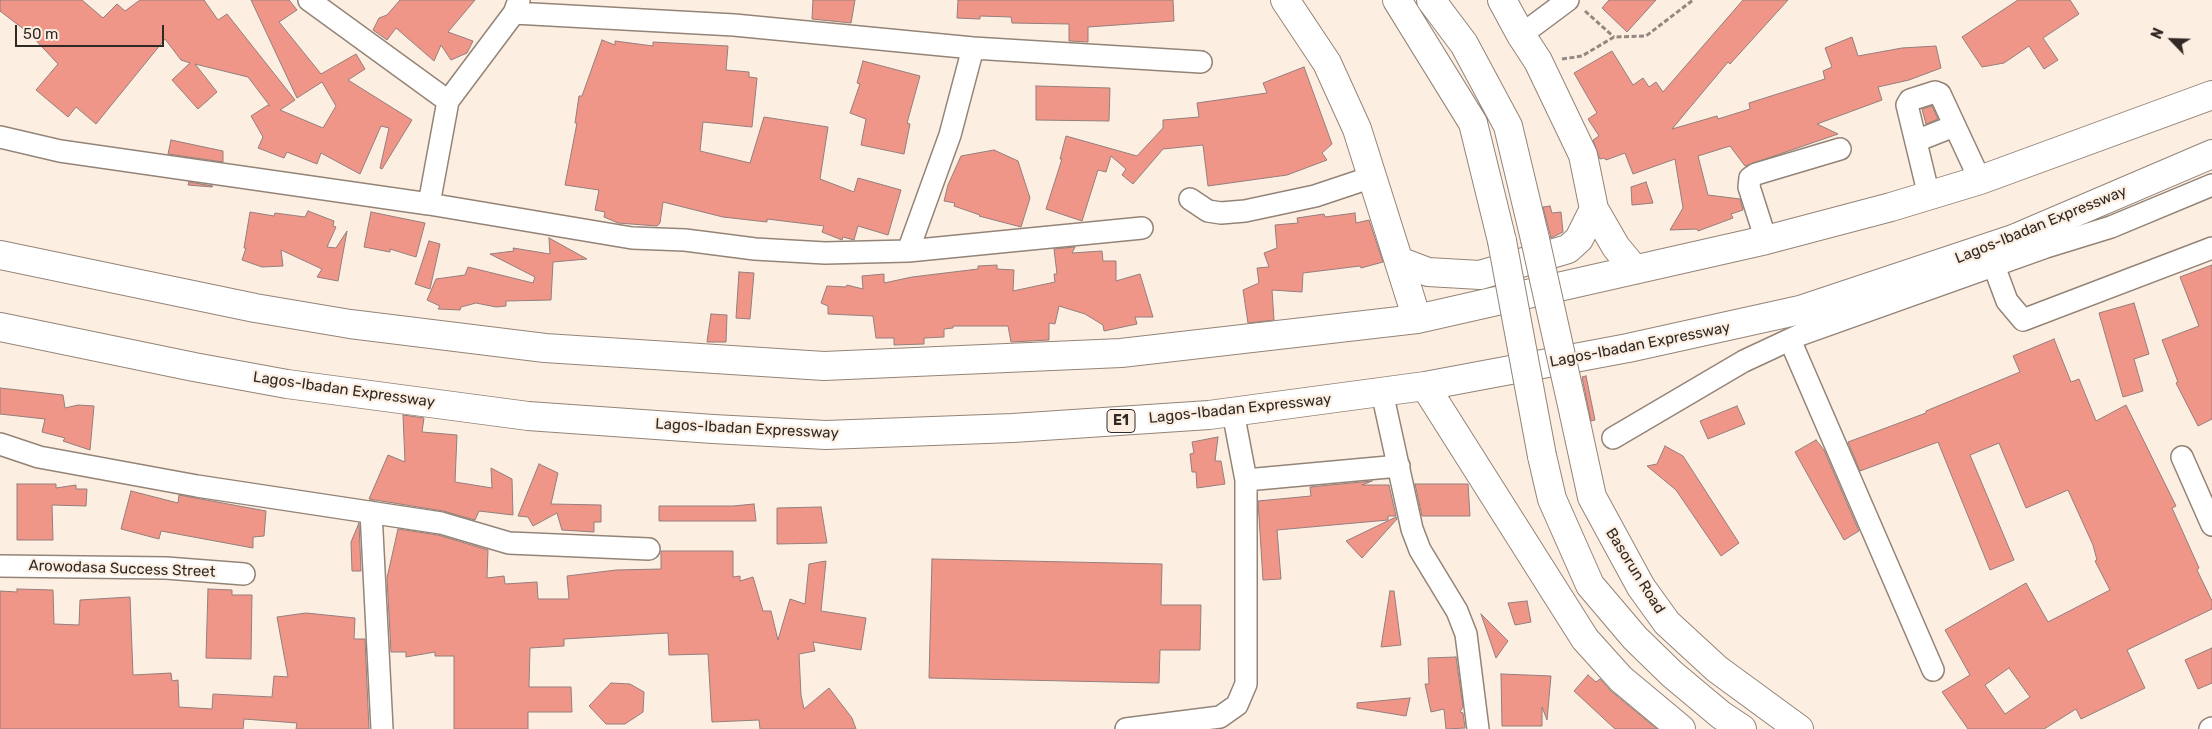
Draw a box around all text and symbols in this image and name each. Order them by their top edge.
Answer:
scale bar [18,15,166,47]
north arrow [2147,15,2197,65]
text: 50 m [23,25,58,43]
text: N [2148,26,2168,42]
street label: Lagos-Ibadan Expressway [1953,182,2129,268]
street label: Lagos-Ibadan Expressway [1548,319,1732,371]
street label: Lagos-Ibadan Expressway [252,368,436,412]
street label: Lagos-Ibadan Expressway [1148,390,1332,428]
road number: E1 [1107,410,1135,432]
street label: Lagos-Ibadan Expressway [655,415,839,443]
street label: Basorun Road [1602,525,1668,617]
street label: Arowodasa Success Street [28,557,216,581]

